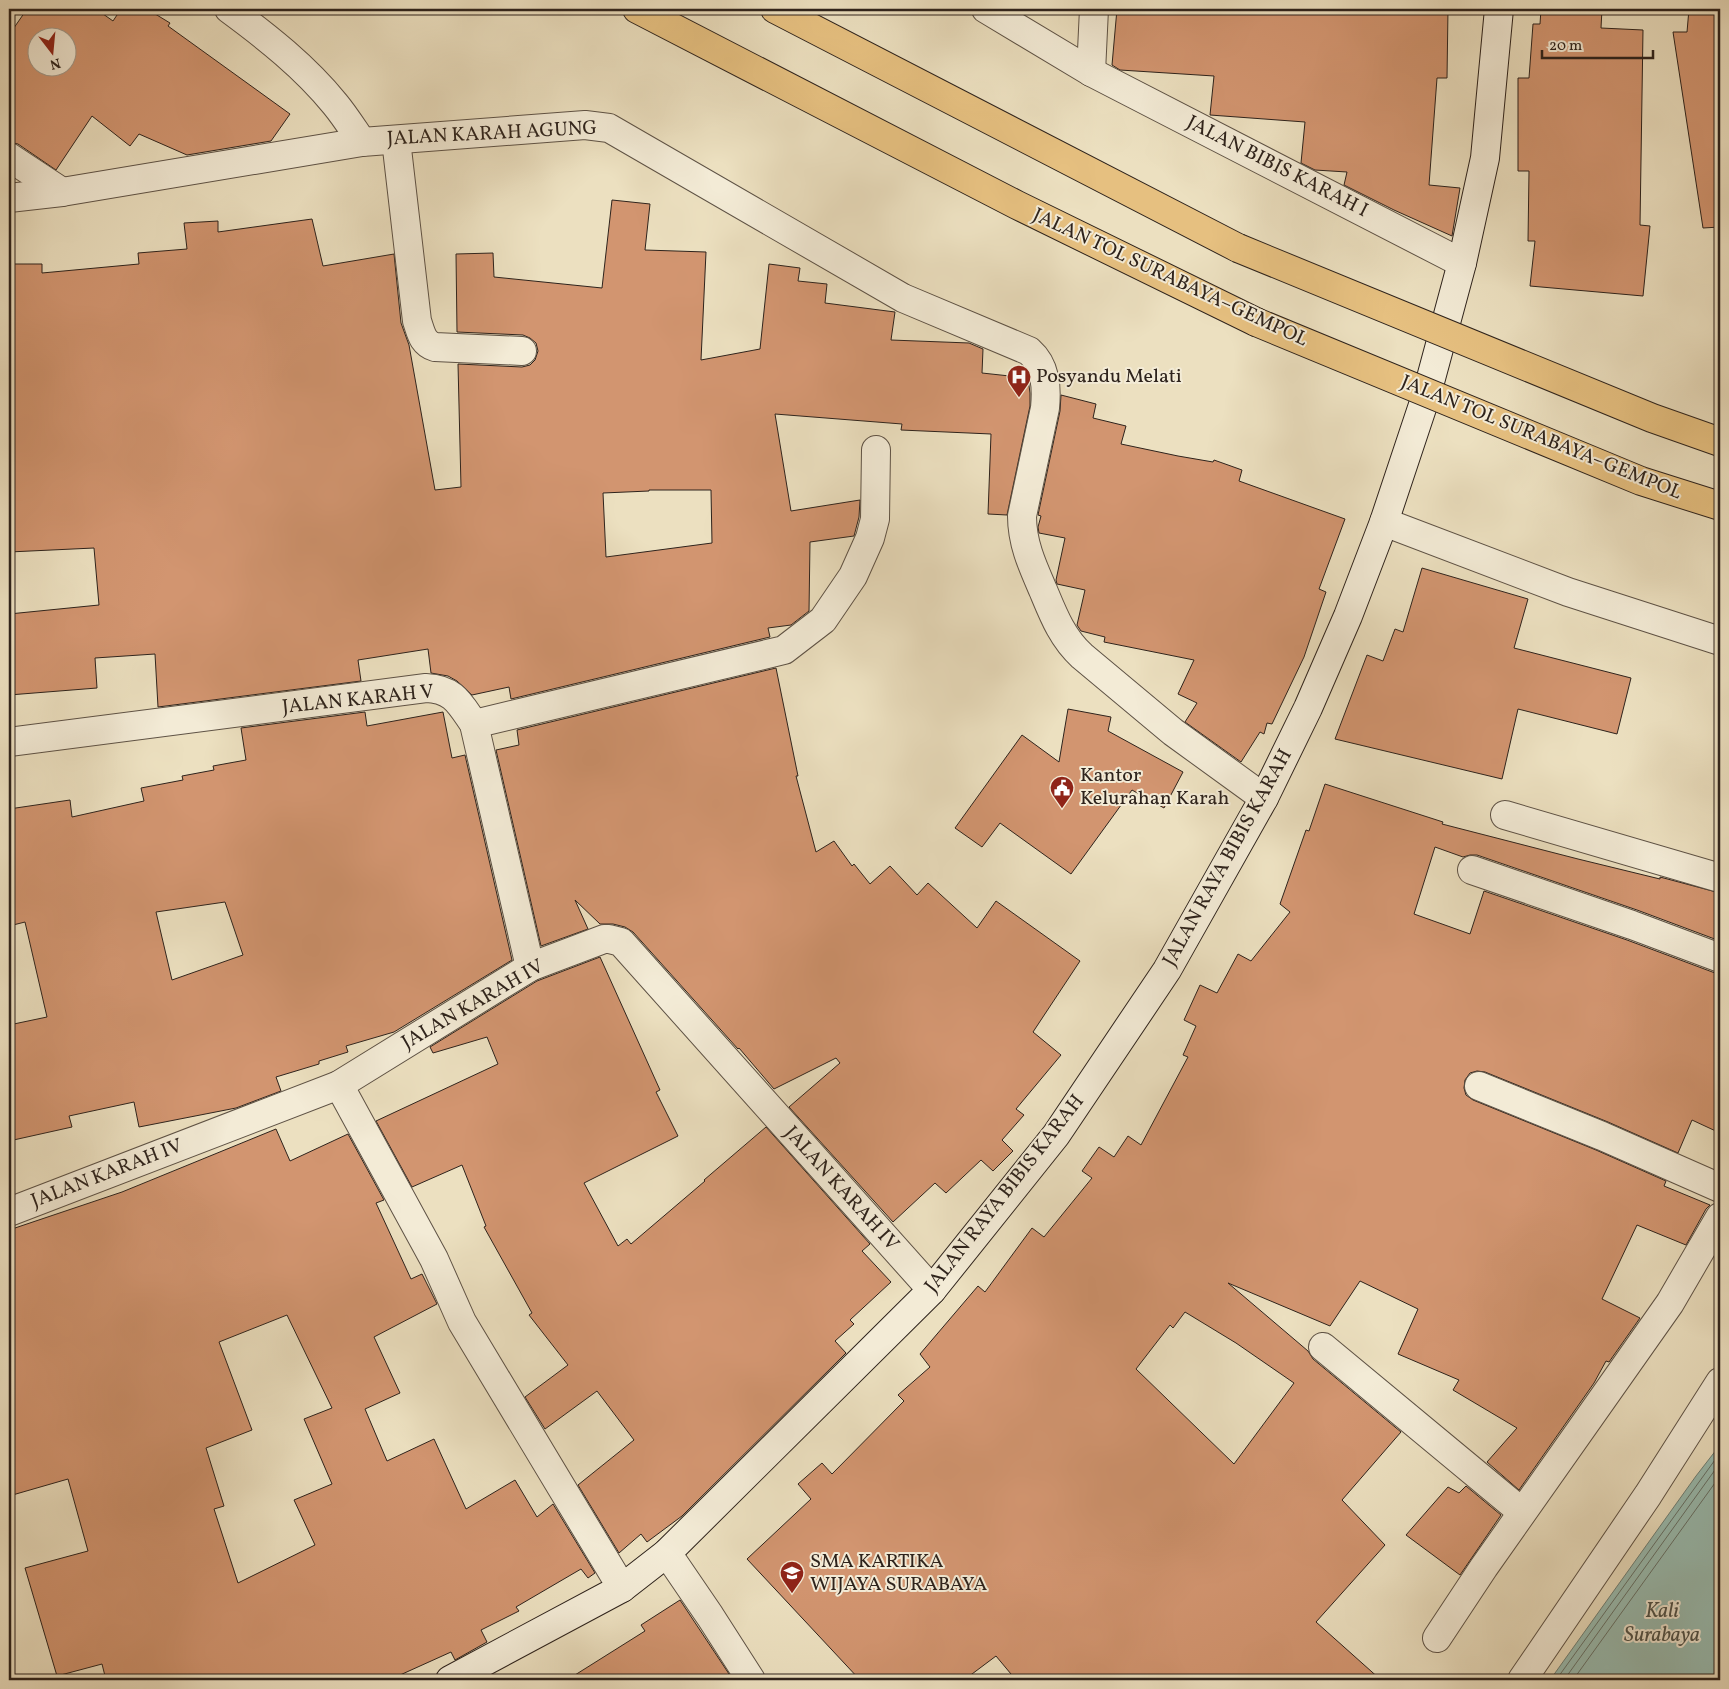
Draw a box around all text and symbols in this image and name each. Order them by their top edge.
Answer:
north arrow [28,28,78,78]
scale bar [1542,28,1653,60]
text: 20 m [1549,36,1582,57]
text: N [48,53,63,74]
street label: JALAN BIBIS KARAH I [1181,109,1373,225]
street label: JALAN KARAH AGUNG [386,115,598,153]
street label: JALAN TOL SURABAYA–GEMPOL [1028,202,1312,354]
place label: Posyandu Melati [1036,363,1182,391]
hospital icon: Posyandu Melati [1006,364,1032,398]
street label: JALAN TOL SURABAYA–GEMPOL [1396,369,1686,507]
street label: JALAN KARAH V [281,678,435,722]
street label: JALAN RAYA BIBIS KARAH [1156,744,1300,972]
place label: Kantor Kelurahan Karah [1080,762,1230,813]
public building icon: Kantor Kelurahan Karah [1049,775,1075,809]
street label: JALAN KARAH IV [397,953,550,1057]
street label: JALAN RAYA BIBIS KARAH [919,1089,1091,1299]
street label: JALAN KARAH IV [777,1120,905,1258]
street label: JALAN KARAH IV [27,1132,187,1216]
place label: SMA KARTIKA WIJAYA SURABAYA [810,1548,987,1599]
school or university icon: SMA KARTIKA WIJAYA SURABAYA [779,1560,805,1594]
water label: Kali Surabaya [1624,1597,1700,1650]

